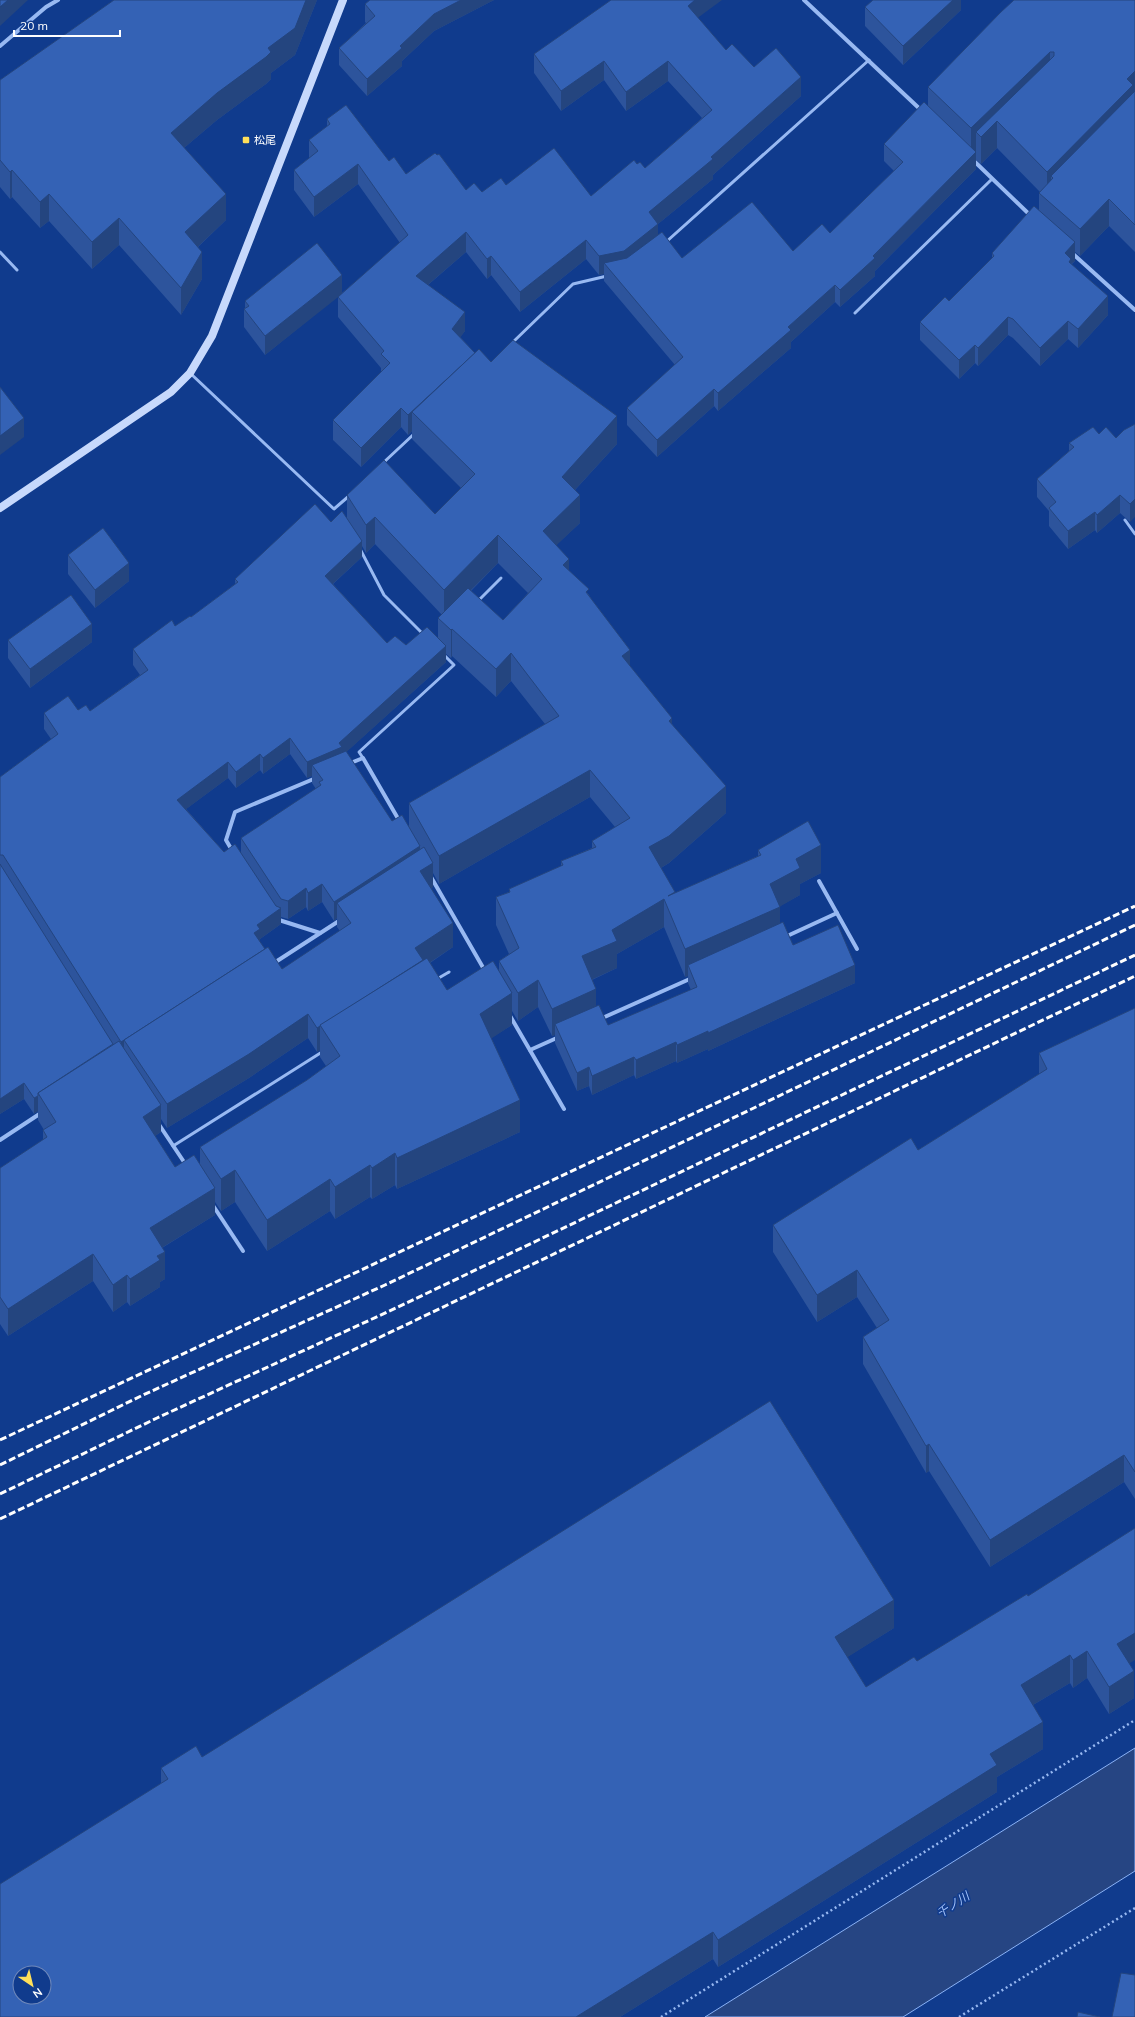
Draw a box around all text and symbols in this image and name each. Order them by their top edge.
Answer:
scale bar [14,12,120,38]
text: 20 m [20,18,48,33]
place label: 松尾 [254,133,276,147]
marker: 松尾 [241,135,251,145]
water label: 千ノ川 [934,1887,974,1921]
north arrow [12,1965,52,2005]
text: N [30,1985,45,2001]

